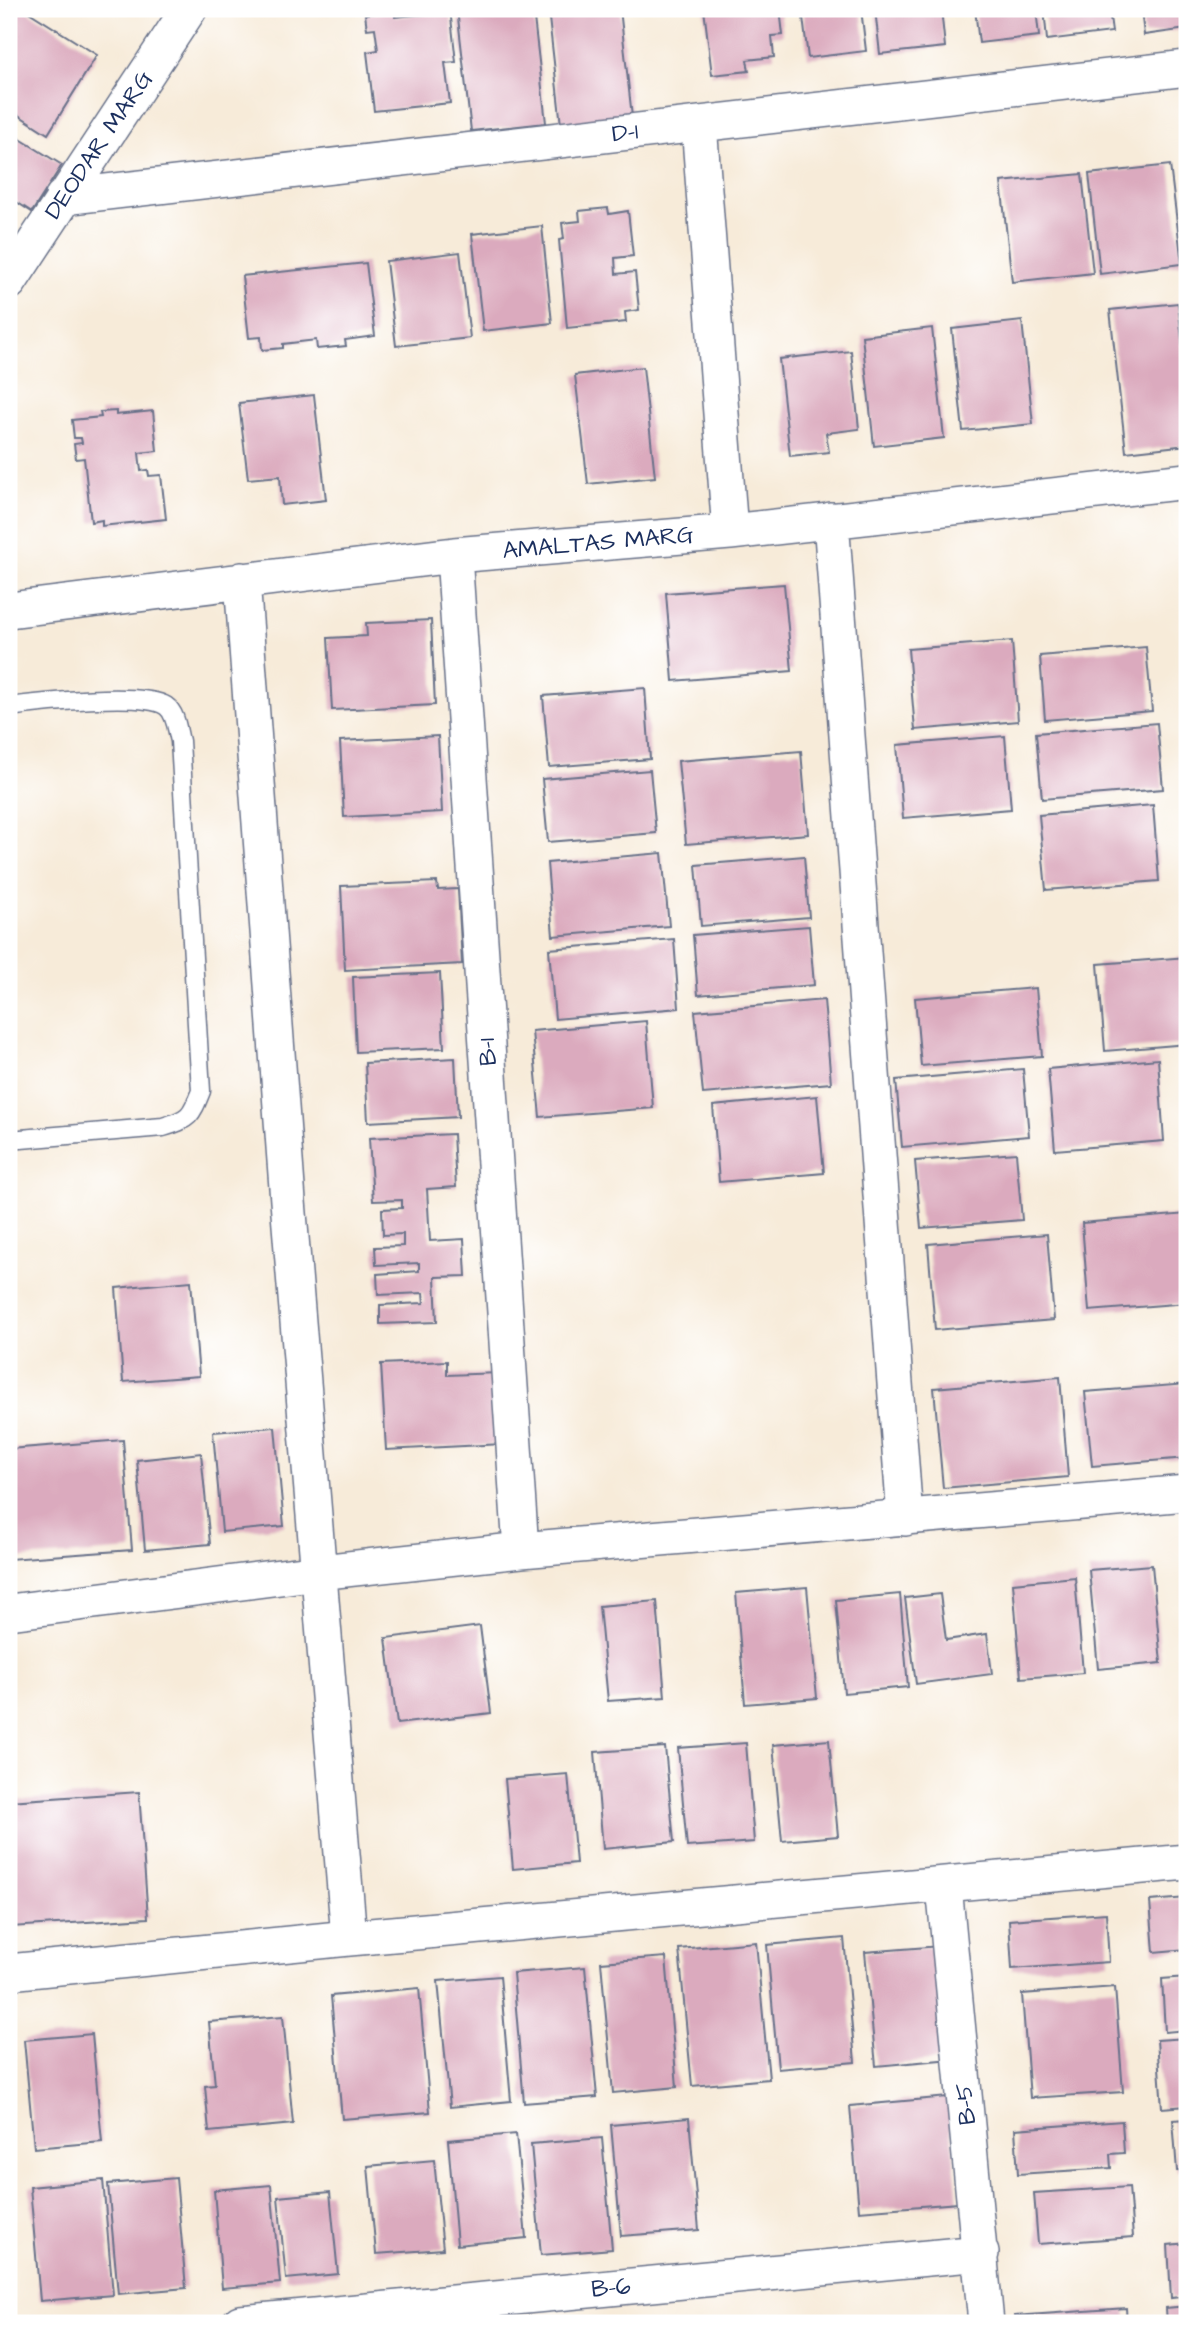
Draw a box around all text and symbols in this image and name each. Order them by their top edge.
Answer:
street label: DEODAR MARG [37,64,162,226]
street label: D-1 [610,115,640,151]
street label: AMALTAS MARG [501,518,695,568]
street label: B-1 [470,1037,506,1067]
street label: B-5 [947,2082,985,2126]
street label: B-6 [590,2269,632,2307]

